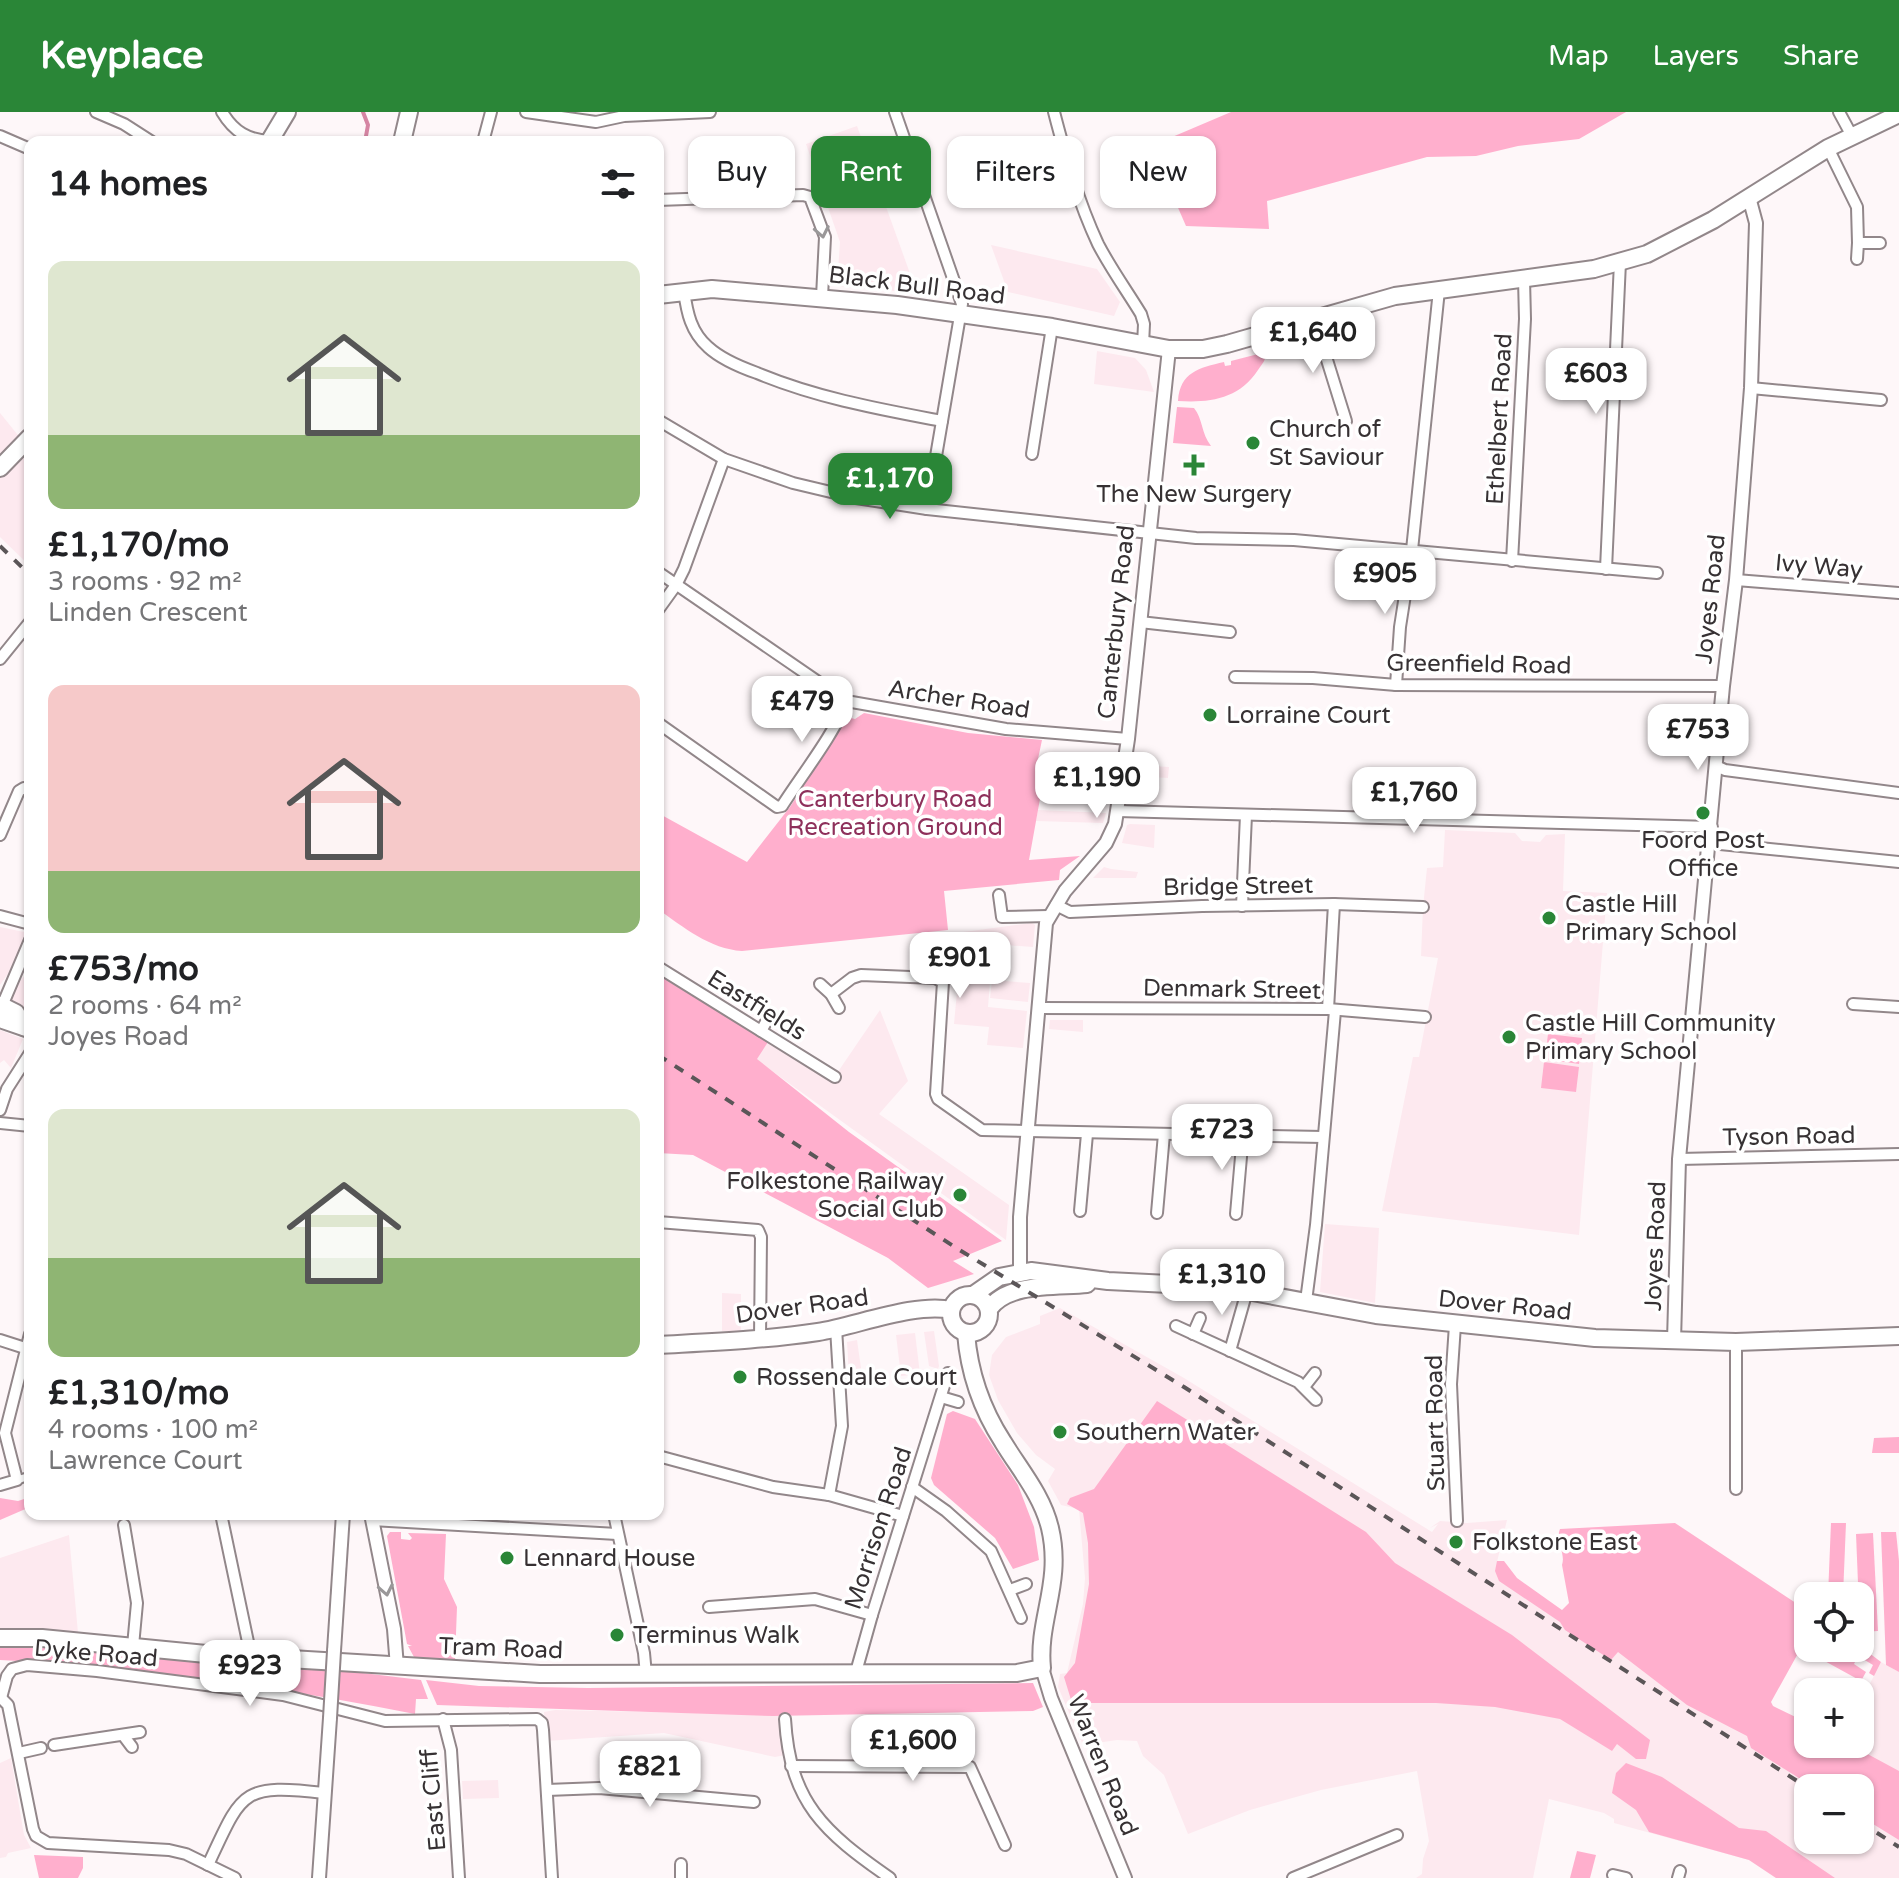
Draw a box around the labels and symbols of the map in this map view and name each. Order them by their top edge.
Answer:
one-way arrow [813,226,830,239]
street label: Black Bull Road [827,260,1007,311]
pin: £1,640 [1248,307,1378,375]
street label: Ethelbert Road [1481,332,1518,506]
pin: £603 [1549,348,1643,416]
place label: Church of St Saviour [1269,415,1385,472]
marker: Church of St Saviour [1244,434,1262,452]
pin: £1,170 [825,453,955,521]
marker: The New Surgery [1183,454,1205,476]
place label: The New Surgery [1096,480,1292,509]
street label: Canterbury Road [1092,524,1141,720]
street label: Joyes Road [1689,533,1732,665]
pin: £905 [1338,548,1432,616]
street label: Ivy Way [1774,548,1864,585]
street label: Greenfield Road [1386,648,1572,681]
street label: Archer Road [886,674,1032,725]
pin: £479 [755,676,849,744]
place label: Lorraine Court [1226,701,1391,730]
pin: £753 [1651,704,1745,772]
marker: Lorraine Court [1201,706,1219,724]
pin: £1,190 [1032,752,1162,820]
pin: £1,760 [1349,767,1479,835]
park label: Canterbury Road Recreation Ground [787,785,1003,842]
marker: Foord Post Office [1694,804,1712,822]
place label: Foord Post Office [1641,826,1765,883]
street label: Bridge Street [1163,871,1313,902]
place label: Castle Hill Primary School [1565,890,1737,947]
marker: Castle Hill Primary School [1540,909,1558,927]
pin: £901 [913,932,1007,1000]
street label: Eastfields [702,964,811,1047]
street label: Denmark Street [1143,973,1321,1006]
place label: Castle Hill Community Primary School [1525,1009,1776,1066]
marker: Castle Hill Community Primary School [1500,1028,1518,1046]
pin: £723 [1175,1104,1269,1172]
street label: Tyson Road [1722,1121,1856,1152]
place label: Folkestone Railway Social Club [726,1167,944,1224]
street label: Joyes Road [1639,1181,1672,1311]
marker: Folkestone Railway Social Club [951,1186,969,1204]
pin: £1,310 [1157,1249,1287,1317]
street label: Dover Road [734,1283,870,1330]
street label: Dover Road [1437,1284,1573,1327]
street label: Stuart Road [1420,1355,1451,1491]
place label: Rossendale Court [756,1363,957,1392]
marker: Rossendale Court [731,1368,749,1386]
place label: Southern Water [1076,1418,1256,1447]
marker: Southern Water [1051,1423,1069,1441]
street label: Morrison Road [839,1443,918,1613]
place label: Folkstone East [1472,1528,1638,1557]
marker: Folkstone East [1447,1533,1465,1551]
place label: Lennard House [523,1544,695,1573]
marker: Lennard House [498,1549,516,1567]
one-way arrow [377,1583,394,1597]
place label: Terminus Walk [633,1621,800,1650]
marker: Terminus Walk [608,1626,626,1644]
street label: Tram Road [438,1632,564,1665]
street label: Dyke Road [33,1634,159,1673]
pin: £923 [203,1640,297,1708]
street label: Warren Road [1061,1690,1144,1840]
pin: £1,600 [848,1715,978,1783]
pin: £821 [603,1741,697,1809]
street label: East Cliff [415,1747,452,1852]

